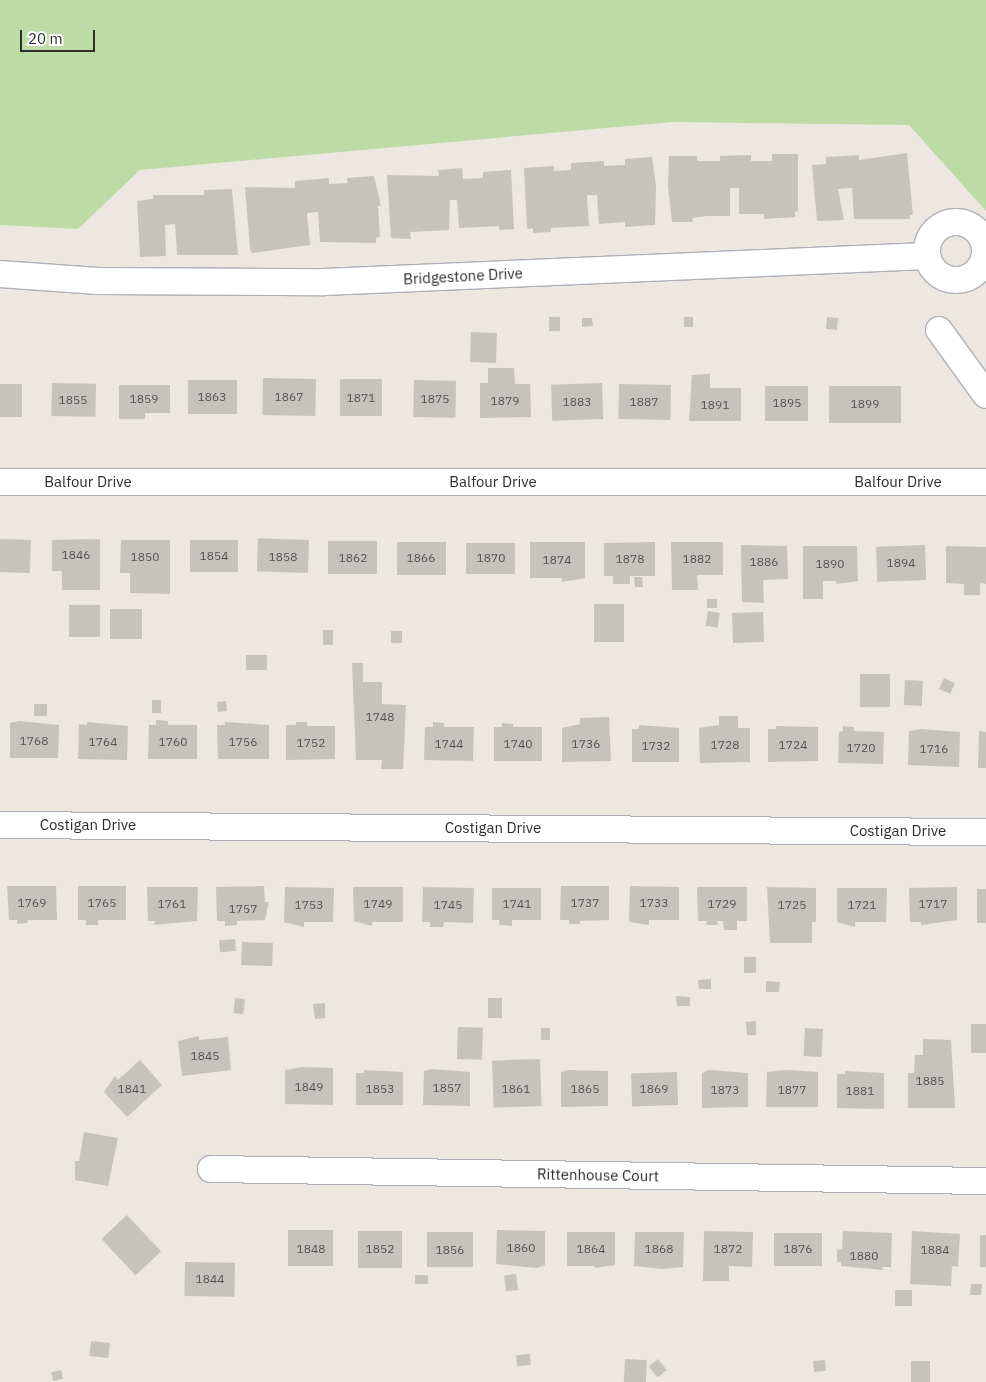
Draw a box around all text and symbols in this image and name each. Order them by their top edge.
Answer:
scale bar [22,20,98,52]
text: 20 m [28,29,63,48]
street label: Bridgestone Drive [403,264,523,288]
house number: 1863 [198,390,226,404]
house number: 1867 [275,390,303,404]
house number: 1871 [347,391,375,405]
house number: 1859 [130,392,158,406]
house number: 1875 [421,392,449,406]
house number: 1855 [59,393,87,407]
house number: 1879 [491,394,519,408]
house number: 1883 [563,395,591,409]
house number: 1887 [630,395,658,409]
house number: 1895 [773,396,801,410]
house number: 1899 [851,397,879,411]
house number: 1891 [701,398,729,412]
street label: Balfour Drive [44,473,132,491]
street label: Balfour Drive [449,473,537,491]
street label: Balfour Drive [854,473,942,491]
house number: 1846 [62,548,90,562]
house number: 1854 [200,549,228,563]
house number: 1850 [131,550,159,564]
house number: 1858 [269,550,297,564]
house number: 1862 [339,551,367,565]
house number: 1866 [407,551,435,565]
house number: 1870 [477,551,505,565]
house number: 1878 [616,552,644,566]
house number: 1882 [683,552,711,566]
house number: 1874 [543,553,571,567]
house number: 1886 [750,555,778,569]
house number: 1894 [887,556,915,570]
house number: 1890 [816,557,844,571]
house number: 1748 [366,710,394,724]
house number: 1768 [20,734,48,748]
house number: 1764 [89,735,117,749]
house number: 1760 [159,735,187,749]
house number: 1756 [229,735,257,749]
house number: 1752 [297,736,325,750]
house number: 1744 [435,737,463,751]
house number: 1740 [504,737,532,751]
house number: 1736 [572,737,600,751]
house number: 1728 [711,738,739,752]
house number: 1724 [779,738,807,752]
house number: 1732 [642,739,670,753]
house number: 1720 [847,741,875,755]
house number: 1716 [920,742,948,756]
street label: Costigan Drive [40,816,136,834]
street label: Costigan Drive [445,819,541,837]
street label: Costigan Drive [850,822,946,840]
house number: 1769 [18,896,46,910]
house number: 1765 [88,896,116,910]
house number: 1737 [571,896,599,910]
house number: 1733 [640,896,668,910]
house number: 1761 [158,897,186,911]
house number: 1749 [364,897,392,911]
house number: 1741 [503,897,531,911]
house number: 1729 [708,897,736,911]
house number: 1717 [919,897,947,911]
house number: 1753 [295,898,323,912]
house number: 1745 [434,898,462,912]
house number: 1725 [778,898,806,912]
house number: 1721 [848,898,876,912]
house number: 1757 [229,902,257,916]
house number: 1845 [191,1049,219,1063]
house number: 1885 [916,1074,944,1088]
house number: 1849 [295,1080,323,1094]
house number: 1857 [433,1081,461,1095]
house number: 1841 [118,1082,146,1096]
house number: 1853 [366,1082,394,1096]
house number: 1861 [502,1082,530,1096]
house number: 1865 [571,1082,599,1096]
house number: 1869 [640,1082,668,1096]
house number: 1873 [711,1083,739,1097]
house number: 1877 [778,1083,806,1097]
house number: 1881 [846,1084,874,1098]
street label: Rittenhouse Court [537,1165,659,1185]
house number: 1860 [507,1241,535,1255]
house number: 1848 [297,1242,325,1256]
house number: 1852 [366,1242,394,1256]
house number: 1864 [577,1242,605,1256]
house number: 1868 [645,1242,673,1256]
house number: 1872 [714,1242,742,1256]
house number: 1876 [784,1242,812,1256]
house number: 1856 [436,1243,464,1257]
house number: 1884 [921,1243,949,1257]
house number: 1880 [850,1249,878,1263]
house number: 1844 [196,1272,224,1286]

